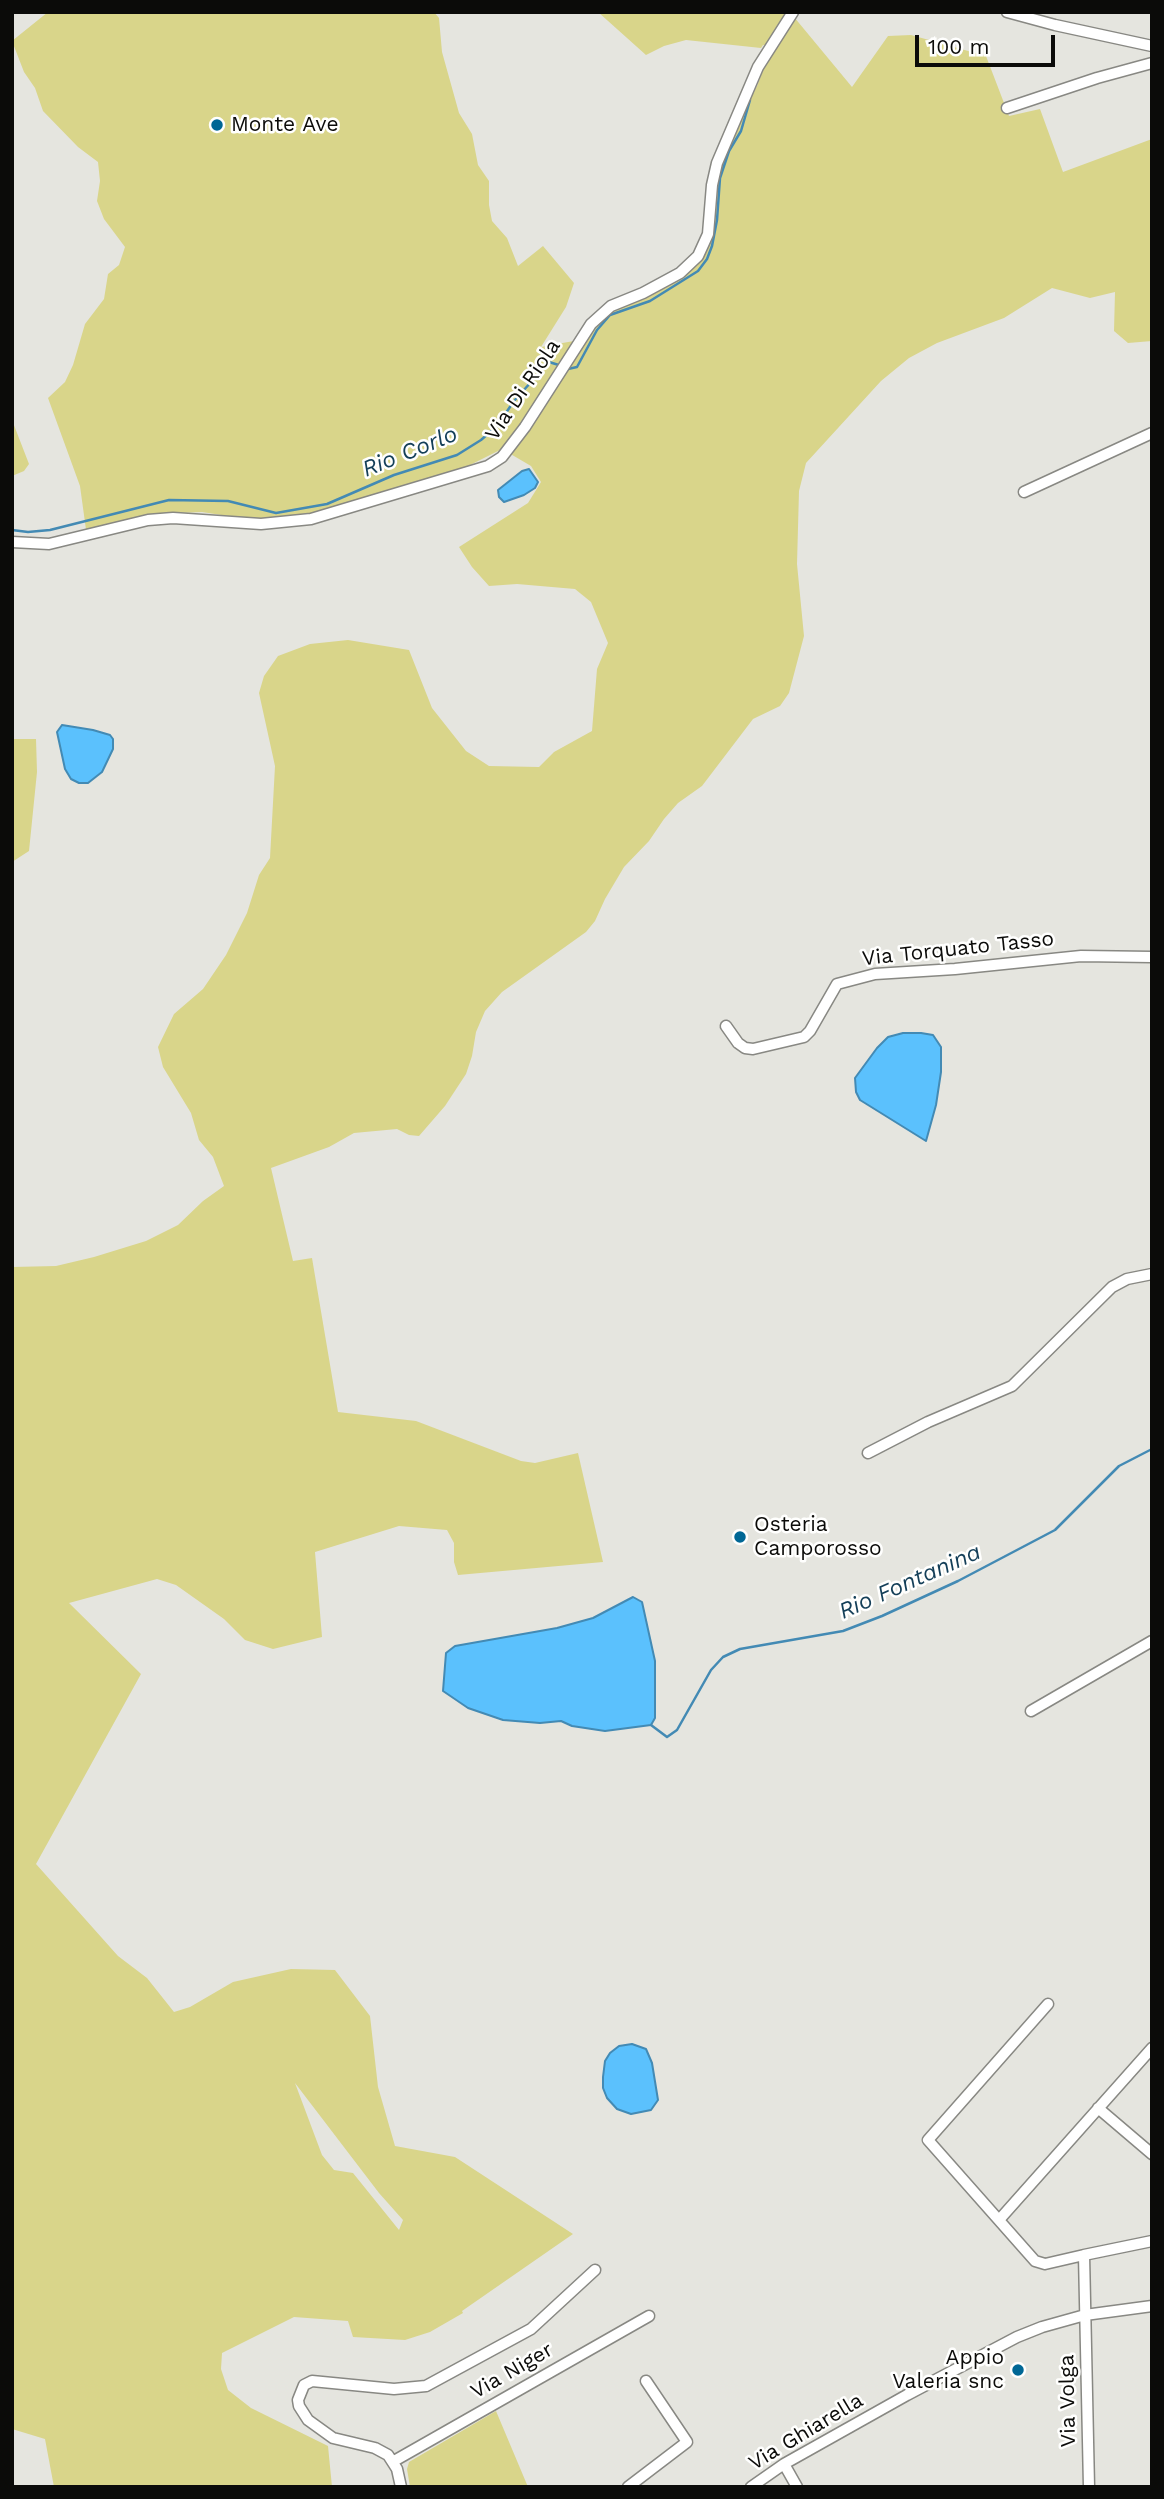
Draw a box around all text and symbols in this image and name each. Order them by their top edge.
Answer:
scale bar [919,21,1059,65]
text: 100 m [928,34,990,59]
place label: Monte Ave [231,112,338,138]
marker: Monte Ave [209,117,225,133]
street label: Via Di Riola [480,335,566,445]
water label: Rio Corlo [358,420,462,484]
street label: Via Torquato Tasso [861,926,1055,972]
place label: Osteria Camporosso [754,1512,882,1562]
marker: Osteria Camporosso [732,1529,748,1545]
water label: Rio Fontanina [835,1538,985,1626]
street label: Via Niger [466,2337,558,2405]
place label: Appio Valeria snc [892,2345,1004,2395]
street label: Via Volga [1055,2354,1081,2448]
marker: Appio Valeria snc [1010,2362,1026,2378]
street label: Via Ghiarella [744,2388,868,2476]

